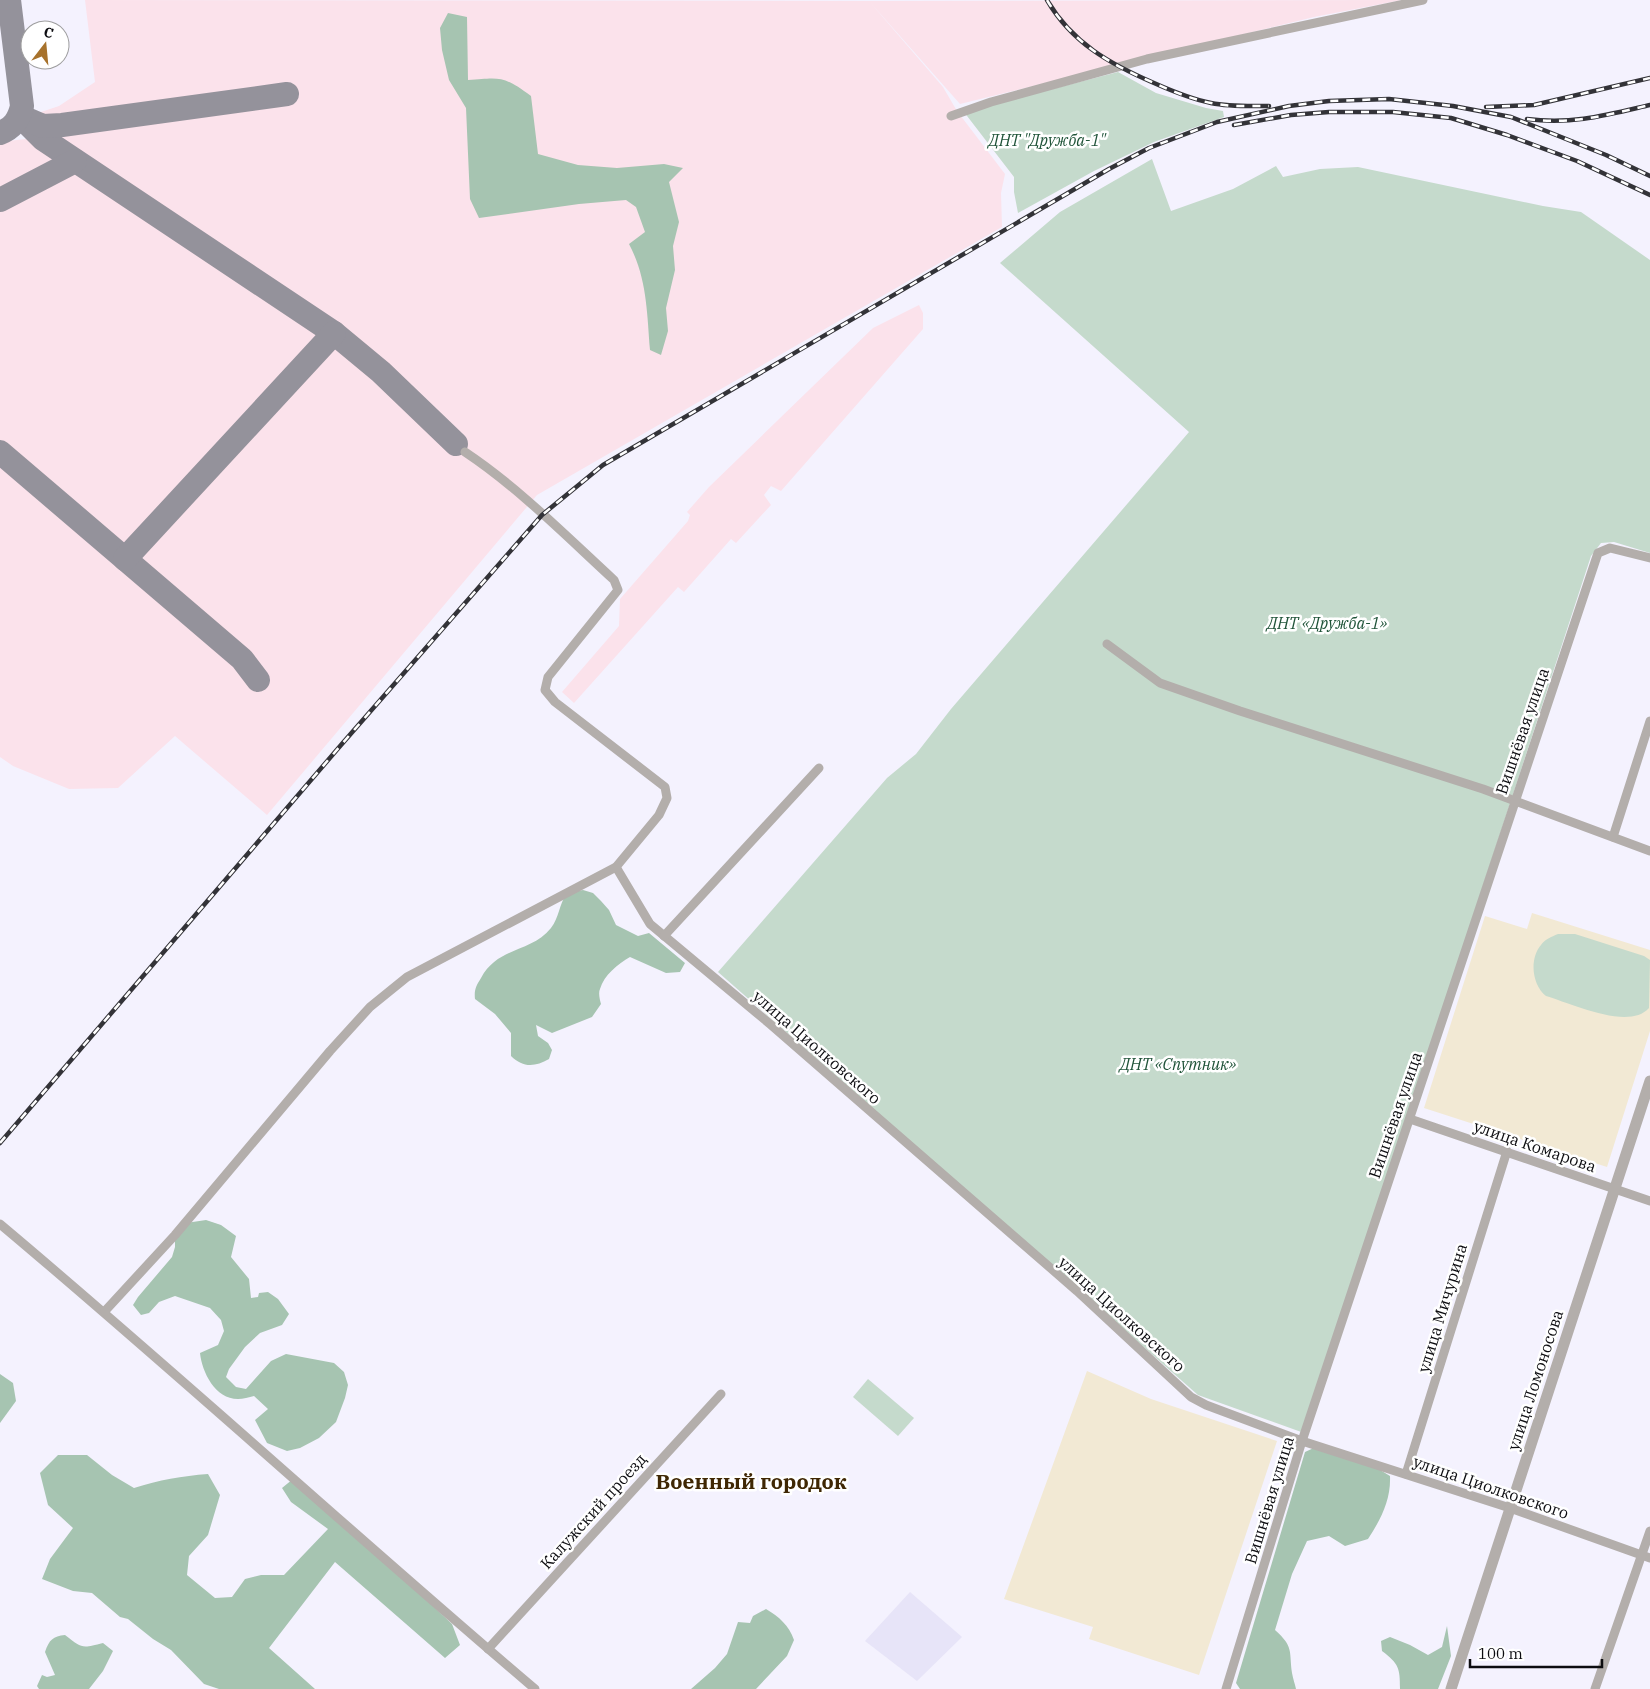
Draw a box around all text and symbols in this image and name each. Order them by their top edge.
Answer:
north arrow [20,20,70,70]
text: С [42,23,56,42]
park label: ДНТ "Дружба-1" [986,130,1107,150]
park label: ДНТ «Дружба-1» [1265,613,1388,633]
street label: Вишнёвая улица [1491,665,1553,797]
street label: улица Циолковского [749,986,885,1108]
street label: Вишнёвая улица [1364,1049,1426,1181]
park label: ДНТ «Спутник» [1118,1054,1237,1074]
street label: улица Комарова [1471,1116,1599,1176]
street label: улица Мичурина [1413,1241,1471,1375]
street label: улица Циолковского [1055,1252,1189,1376]
street label: улица Ломоносова [1503,1307,1567,1453]
street label: Вишнёвая улица [1240,1433,1298,1566]
street label: Калужский проезд [536,1449,650,1573]
street label: улица Циолковского [1411,1451,1571,1523]
district label: Военный городок [655,1467,847,1495]
scale bar [1470,1636,1602,1668]
text: 100 m [1478,1644,1523,1663]

